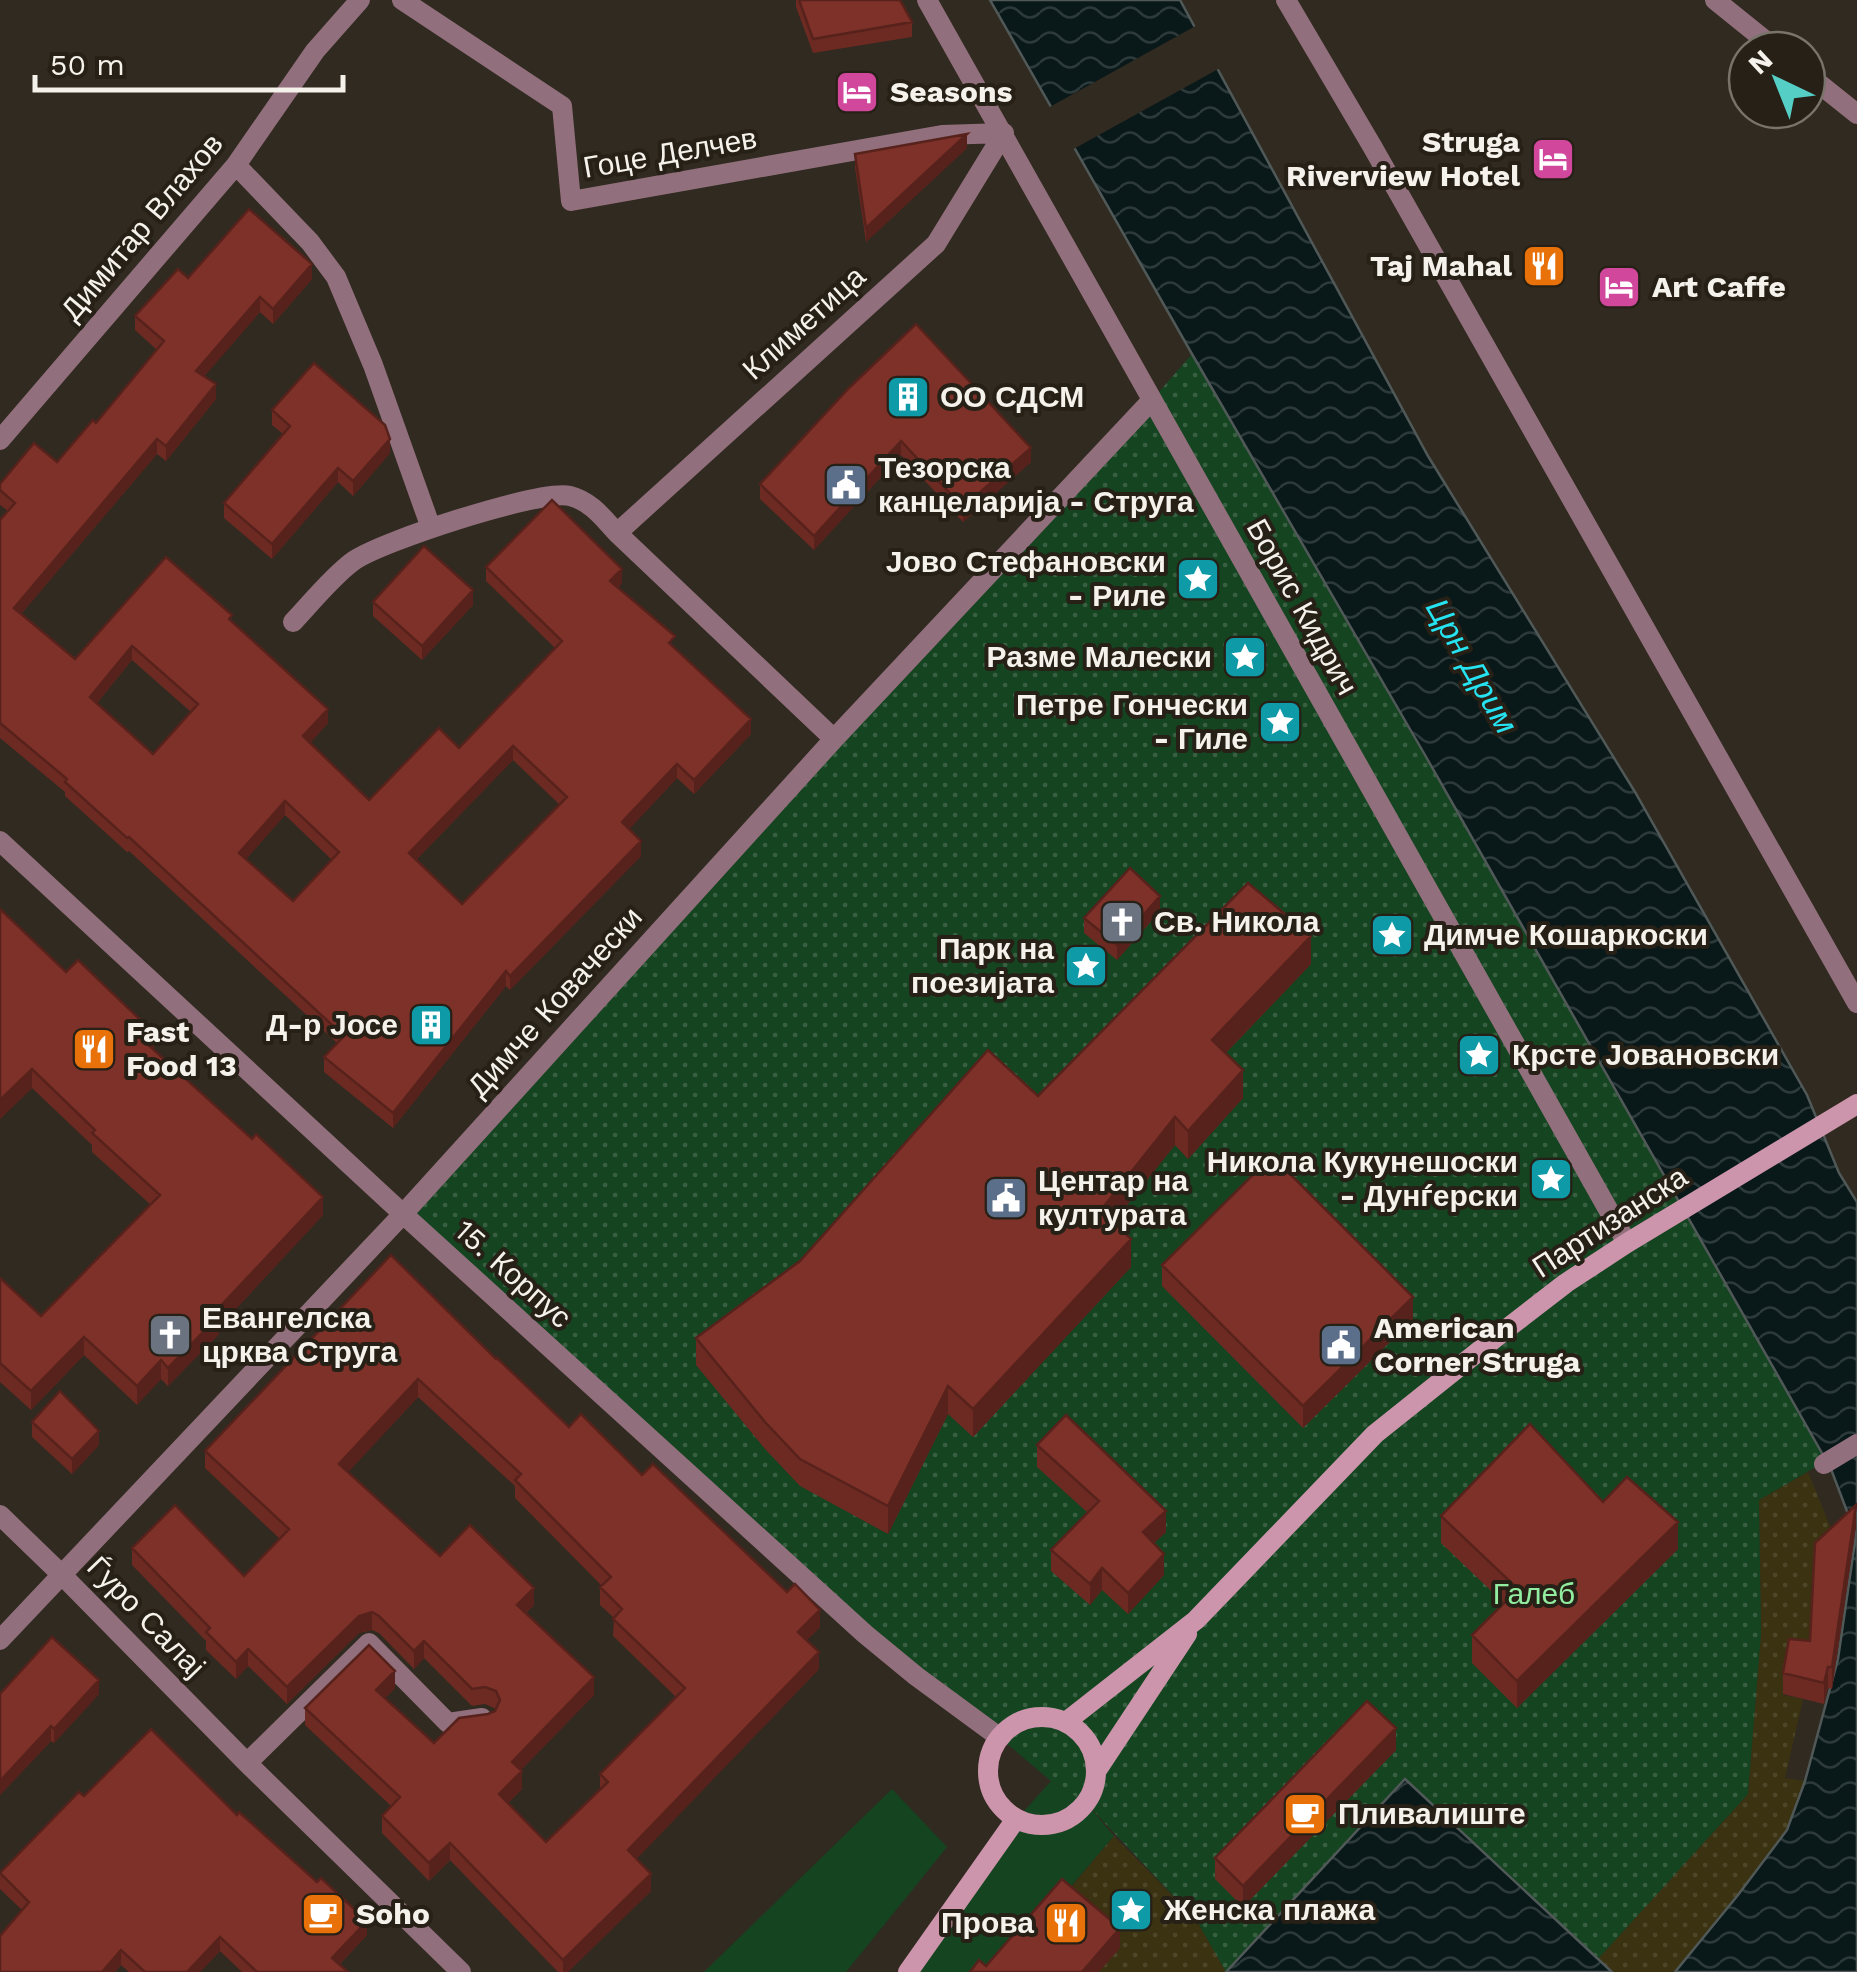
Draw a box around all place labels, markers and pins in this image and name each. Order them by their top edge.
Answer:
hotel icon: Seasons [834,69,880,115]
place label: Seasons [890,74,1013,109]
place label: Struga Riverview Hotel [1286,124,1521,193]
hotel icon: Struga Riverview Hotel [1530,136,1576,182]
restaurant icon: Taj Mahal [1521,243,1567,289]
place label: Taj Mahal [1370,248,1512,283]
hotel icon: Art Caffe [1596,264,1642,310]
place label: Art Caffe [1652,269,1786,304]
building icon: ОО СДСМ [885,374,931,420]
place label: ОО СДСМ [940,379,1084,414]
place label: Тезорска канцеларија - Струга [878,450,1194,519]
public building icon: Тезорска канцеларија - Струга [823,462,869,508]
place label: Јово Стефановски - Риле [886,544,1166,613]
place icon: Јово Стефановски - Риле [1175,556,1221,602]
place icon: Разме Малески [1222,634,1268,680]
place label: Разме Малески [987,639,1212,674]
place label: Петре Гончески - Гиле [1016,687,1248,756]
place icon: Петре Гончески - Гиле [1257,699,1303,745]
church icon: Св. Никола [1099,899,1145,945]
place label: Св. Никола [1154,904,1320,939]
place icon: Димче Кошаркоски [1369,912,1415,958]
place label: Димче Кошаркоски [1424,917,1708,952]
place label: Парк на поезијата [911,931,1054,1000]
place icon: Парк на поезијата [1063,943,1109,989]
building icon: Д-р Јосе [408,1002,454,1048]
place label: Д-р Јосе [266,1007,398,1042]
place label: Fast Food 13 [126,1014,237,1083]
restaurant icon: Fast Food 13 [71,1026,117,1072]
place icon: Крсте Јовановски [1456,1032,1502,1078]
place label: Крсте Јовановски [1512,1037,1779,1072]
place label: Никола Кукунешоски - Дунѓерски [1207,1144,1518,1213]
place icon: Никола Кукунешоски - Дунѓерски [1528,1156,1574,1202]
place label: Центар на културата [1038,1163,1188,1232]
public building icon: Центар на културата [983,1175,1029,1221]
place label: Евангелска црква Струга [202,1300,398,1369]
place label: American Corner Struga [1374,1310,1581,1379]
church icon: Евангелска црква Струга [147,1312,193,1358]
public building icon: American Corner Struga [1318,1322,1364,1368]
cafe icon: Пливалиште [1282,1791,1328,1837]
place label: Пливалиште [1338,1796,1526,1831]
place icon: Женска плажа [1108,1887,1154,1933]
cafe icon: Soho [300,1891,346,1937]
place label: Женска плажа [1163,1892,1375,1927]
place label: Soho [356,1896,430,1931]
restaurant icon: Прова [1043,1900,1089,1946]
place label: Прова [941,1905,1034,1940]

